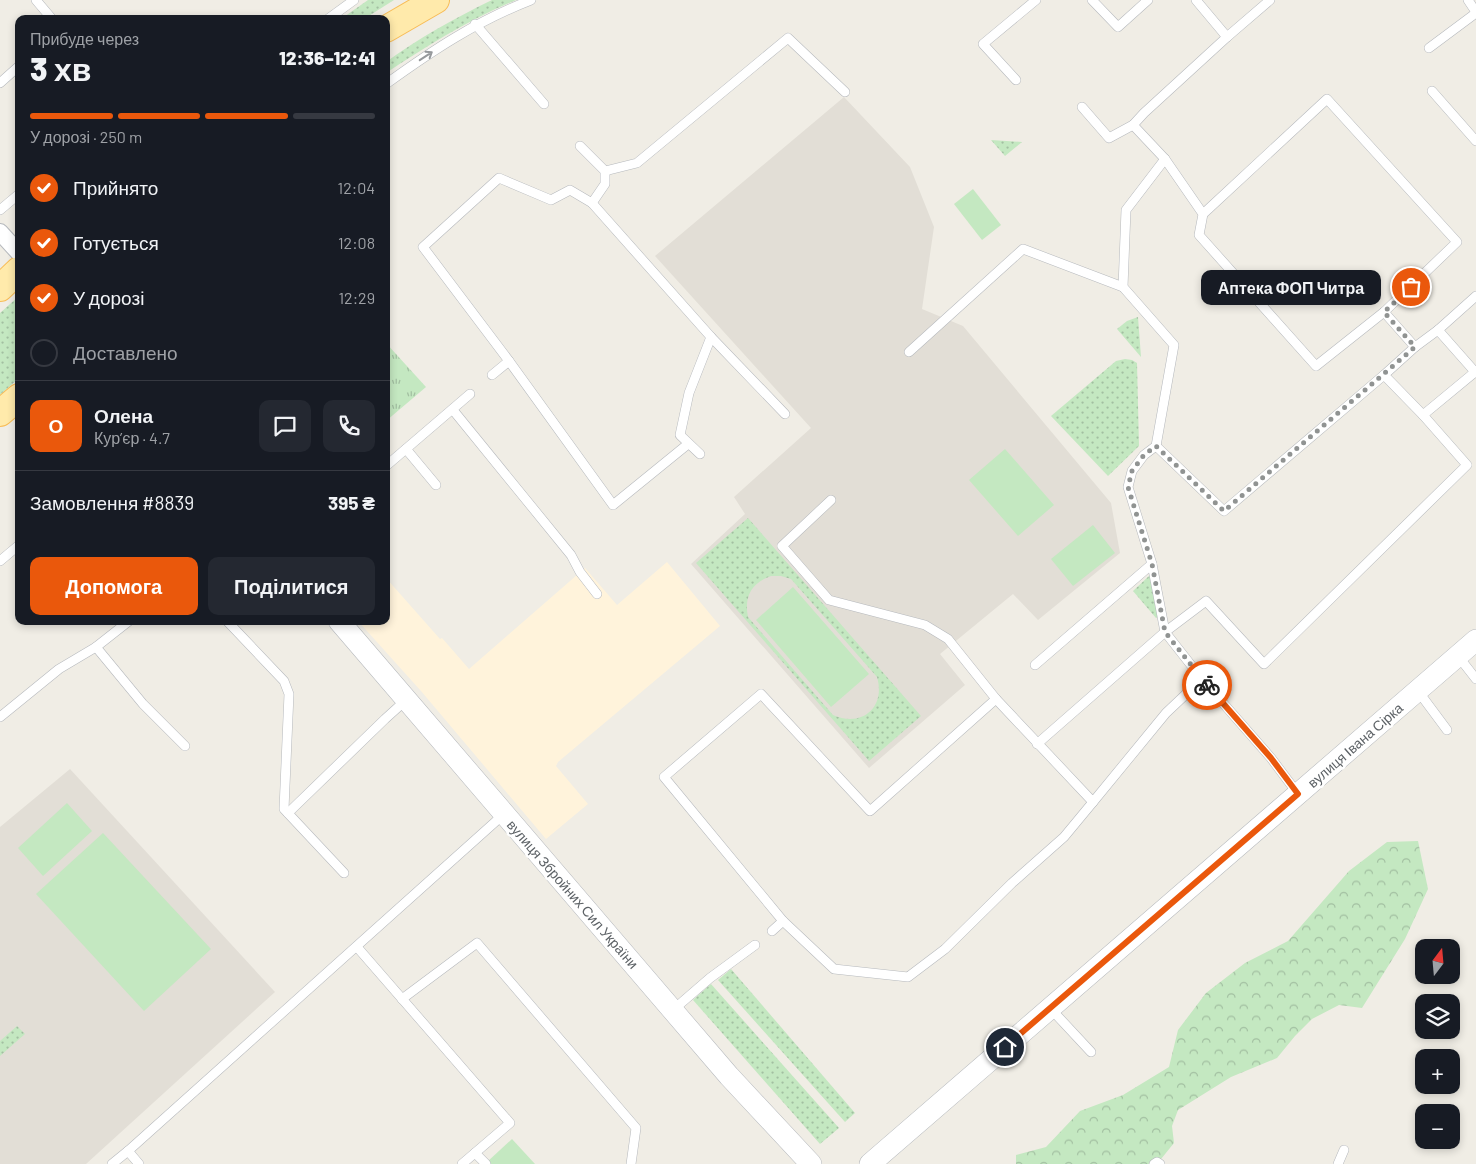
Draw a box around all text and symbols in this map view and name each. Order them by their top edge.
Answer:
text: Прибуде через [30,29,139,48]
text: 12:36–12:41 [279,46,375,69]
text: 3 хв [30,49,91,87]
one-way arrow [419,50,433,61]
text: У дорозі · 250 m [30,127,142,146]
icon: check [30,174,58,202]
text: Прийнято [73,176,158,199]
text: 12:04 [338,178,375,197]
icon: check [30,229,58,257]
text: Готується [73,231,159,254]
text: 12:08 [338,233,375,252]
pin [1390,266,1432,308]
callout: Аптека ФОП Читра [1201,270,1381,304]
icon: bag [1397,273,1425,301]
text: Аптека ФОП Читра [1218,278,1364,297]
icon: check [30,284,58,312]
text: У дорозі [73,286,144,309]
text: 12:29 [338,288,375,307]
text: Доставлено [73,341,178,364]
button: chat [259,400,311,452]
button: phone [323,400,375,452]
text: Олена [94,404,153,427]
text: О [49,414,63,437]
text: Кур’єр · 4.7 [94,428,170,447]
text: Замовлення #8839 [30,491,194,514]
text: 395 ₴ [328,491,375,514]
button: Допомога [30,557,198,615]
button: Поділитися [208,557,375,615]
courier [1182,660,1232,710]
icon: bike [1193,671,1221,699]
street label: вулиця Івана Сірка [1304,699,1406,791]
street label: вулиця Збройних Сил України [504,816,642,972]
north arrow [1415,939,1460,984]
map controls [1415,939,1460,1149]
button: layers [1415,994,1460,1039]
pin [984,1026,1026,1068]
icon: home [991,1033,1019,1061]
button: + [1415,1049,1460,1094]
button: − [1415,1104,1460,1149]

